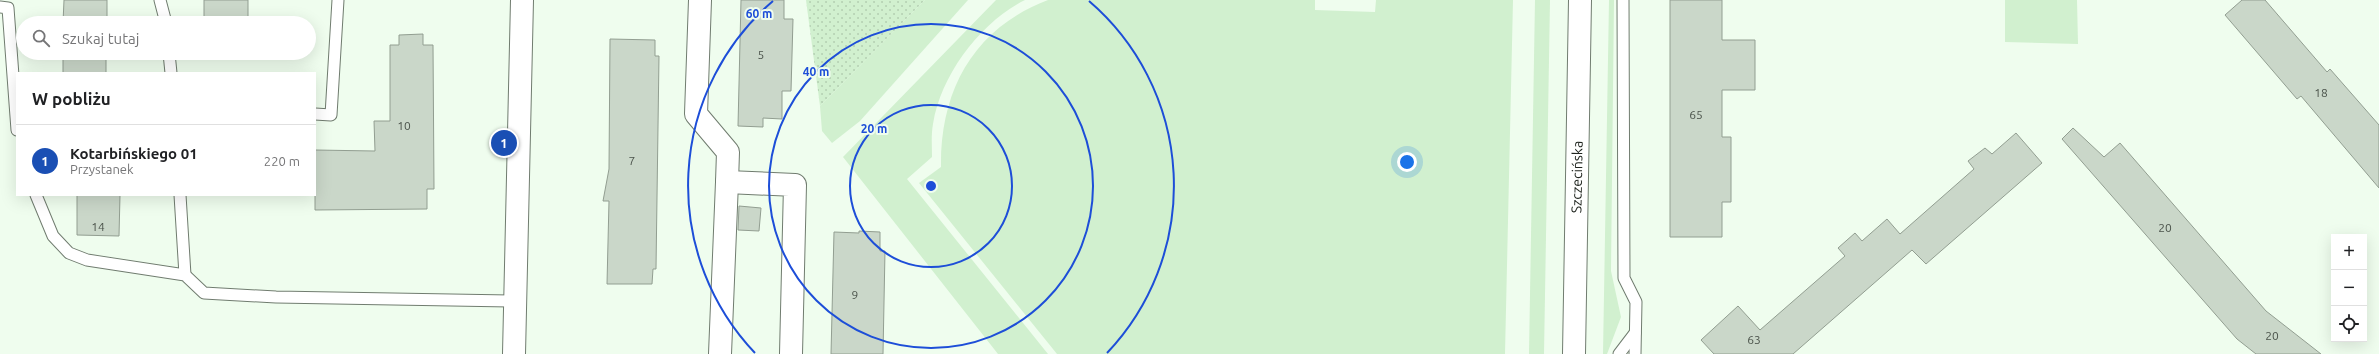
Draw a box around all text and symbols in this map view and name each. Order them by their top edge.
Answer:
text: 60 m [746,7,772,20]
search box [16,16,316,60]
icon: search [30,27,52,49]
text: Szukaj tutaj [62,30,139,47]
house number: 5 [758,48,764,61]
text: 40 m [803,65,829,78]
house number: 18 [2314,86,2328,99]
text: W pobliżu [32,89,111,108]
house number: 65 [1689,108,1703,121]
house number: 10 [397,119,411,132]
text: 20 m [861,122,887,135]
pin: 1 [491,128,517,158]
street label: Szczecińska [1568,141,1586,213]
text: Kotarbińskiego 01 [70,145,198,162]
your location [1397,152,1417,172]
text: 1 [41,154,49,168]
text: 220 m [264,154,300,168]
house number: 7 [629,154,635,167]
text: Przystanek [70,162,134,176]
centre of rings [924,179,938,193]
house number: 14 [91,220,105,233]
house number: 20 [2158,221,2172,234]
map controls [2331,234,2367,342]
button: + [2331,234,2367,270]
button: − [2331,270,2367,306]
house number: 9 [852,288,858,301]
button: locate [2331,306,2367,342]
house number: 20 [2265,329,2279,342]
house number: 63 [1747,333,1761,346]

